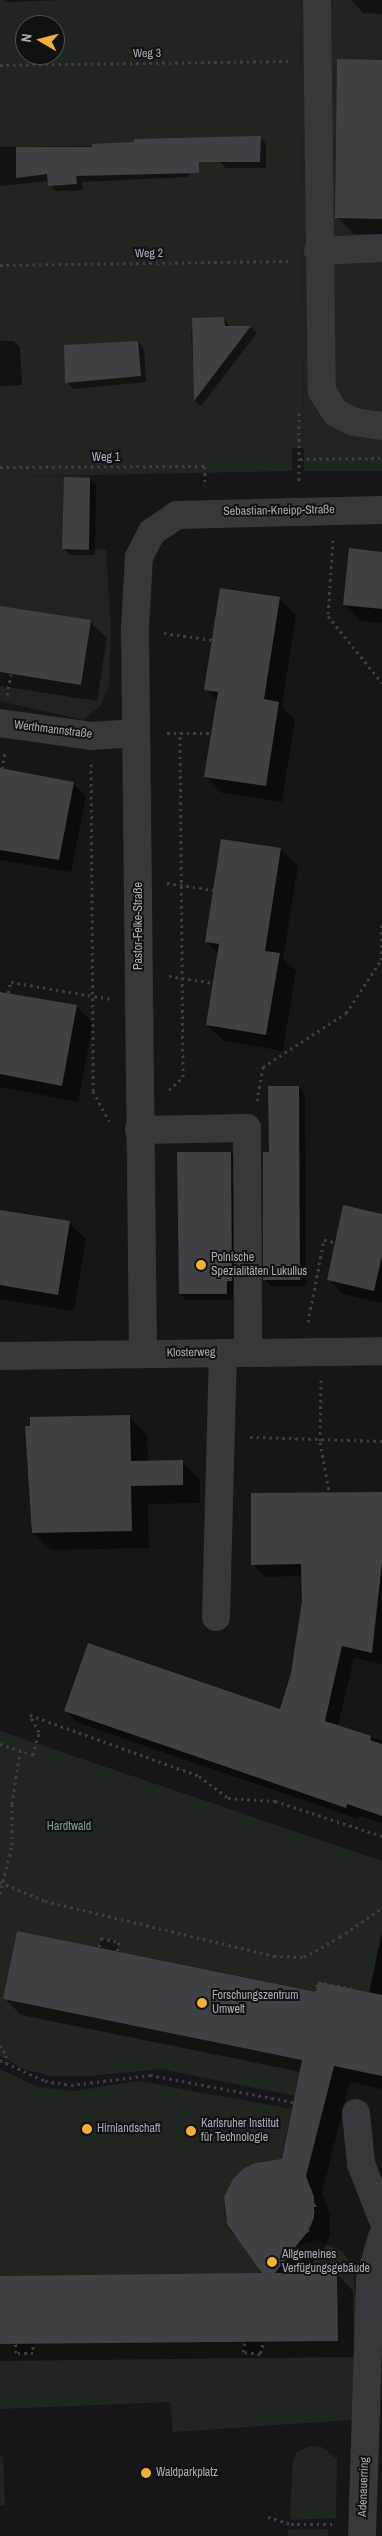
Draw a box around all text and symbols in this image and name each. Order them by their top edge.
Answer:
north arrow [15,15,65,65]
text: N [17,33,36,43]
street label: Weg 3 [133,47,161,61]
street label: Weg 2 [135,247,163,261]
street label: Weg 1 [92,451,120,465]
street label: Sebastian-Kneipp-Straße [223,503,335,519]
street label: Werthmannstraße [13,718,93,742]
street label: Pastor-Felke-Straße [132,882,146,970]
place label: Polnische Spezialitäten Lukullus [211,1251,307,1279]
marker: Polnische Spezialitäten Lukullus [195,1259,207,1271]
street label: Klosterweg [167,1345,215,1361]
park label: Hardtwald [47,1820,91,1834]
place label: Forschungszentrum Umwelt [212,1989,298,2017]
marker: Forschungszentrum Umwelt [196,1997,208,2009]
place label: Karlsruher Institut für Technologie [201,2117,279,2145]
place label: Hirnlandschaft [97,2122,160,2136]
marker: Hirnlandschaft [81,2123,93,2135]
marker: Karlsruher Institut für Technologie [185,2125,197,2137]
place label: Allgemeines Verfügungsgebäude [282,2248,370,2276]
marker: Allgemeines Verfügungsgebäude [266,2256,278,2268]
street label: Adenauerring [356,2457,372,2517]
place label: Waldparkplatz [156,2466,218,2480]
marker: Waldparkplatz [140,2467,152,2479]

